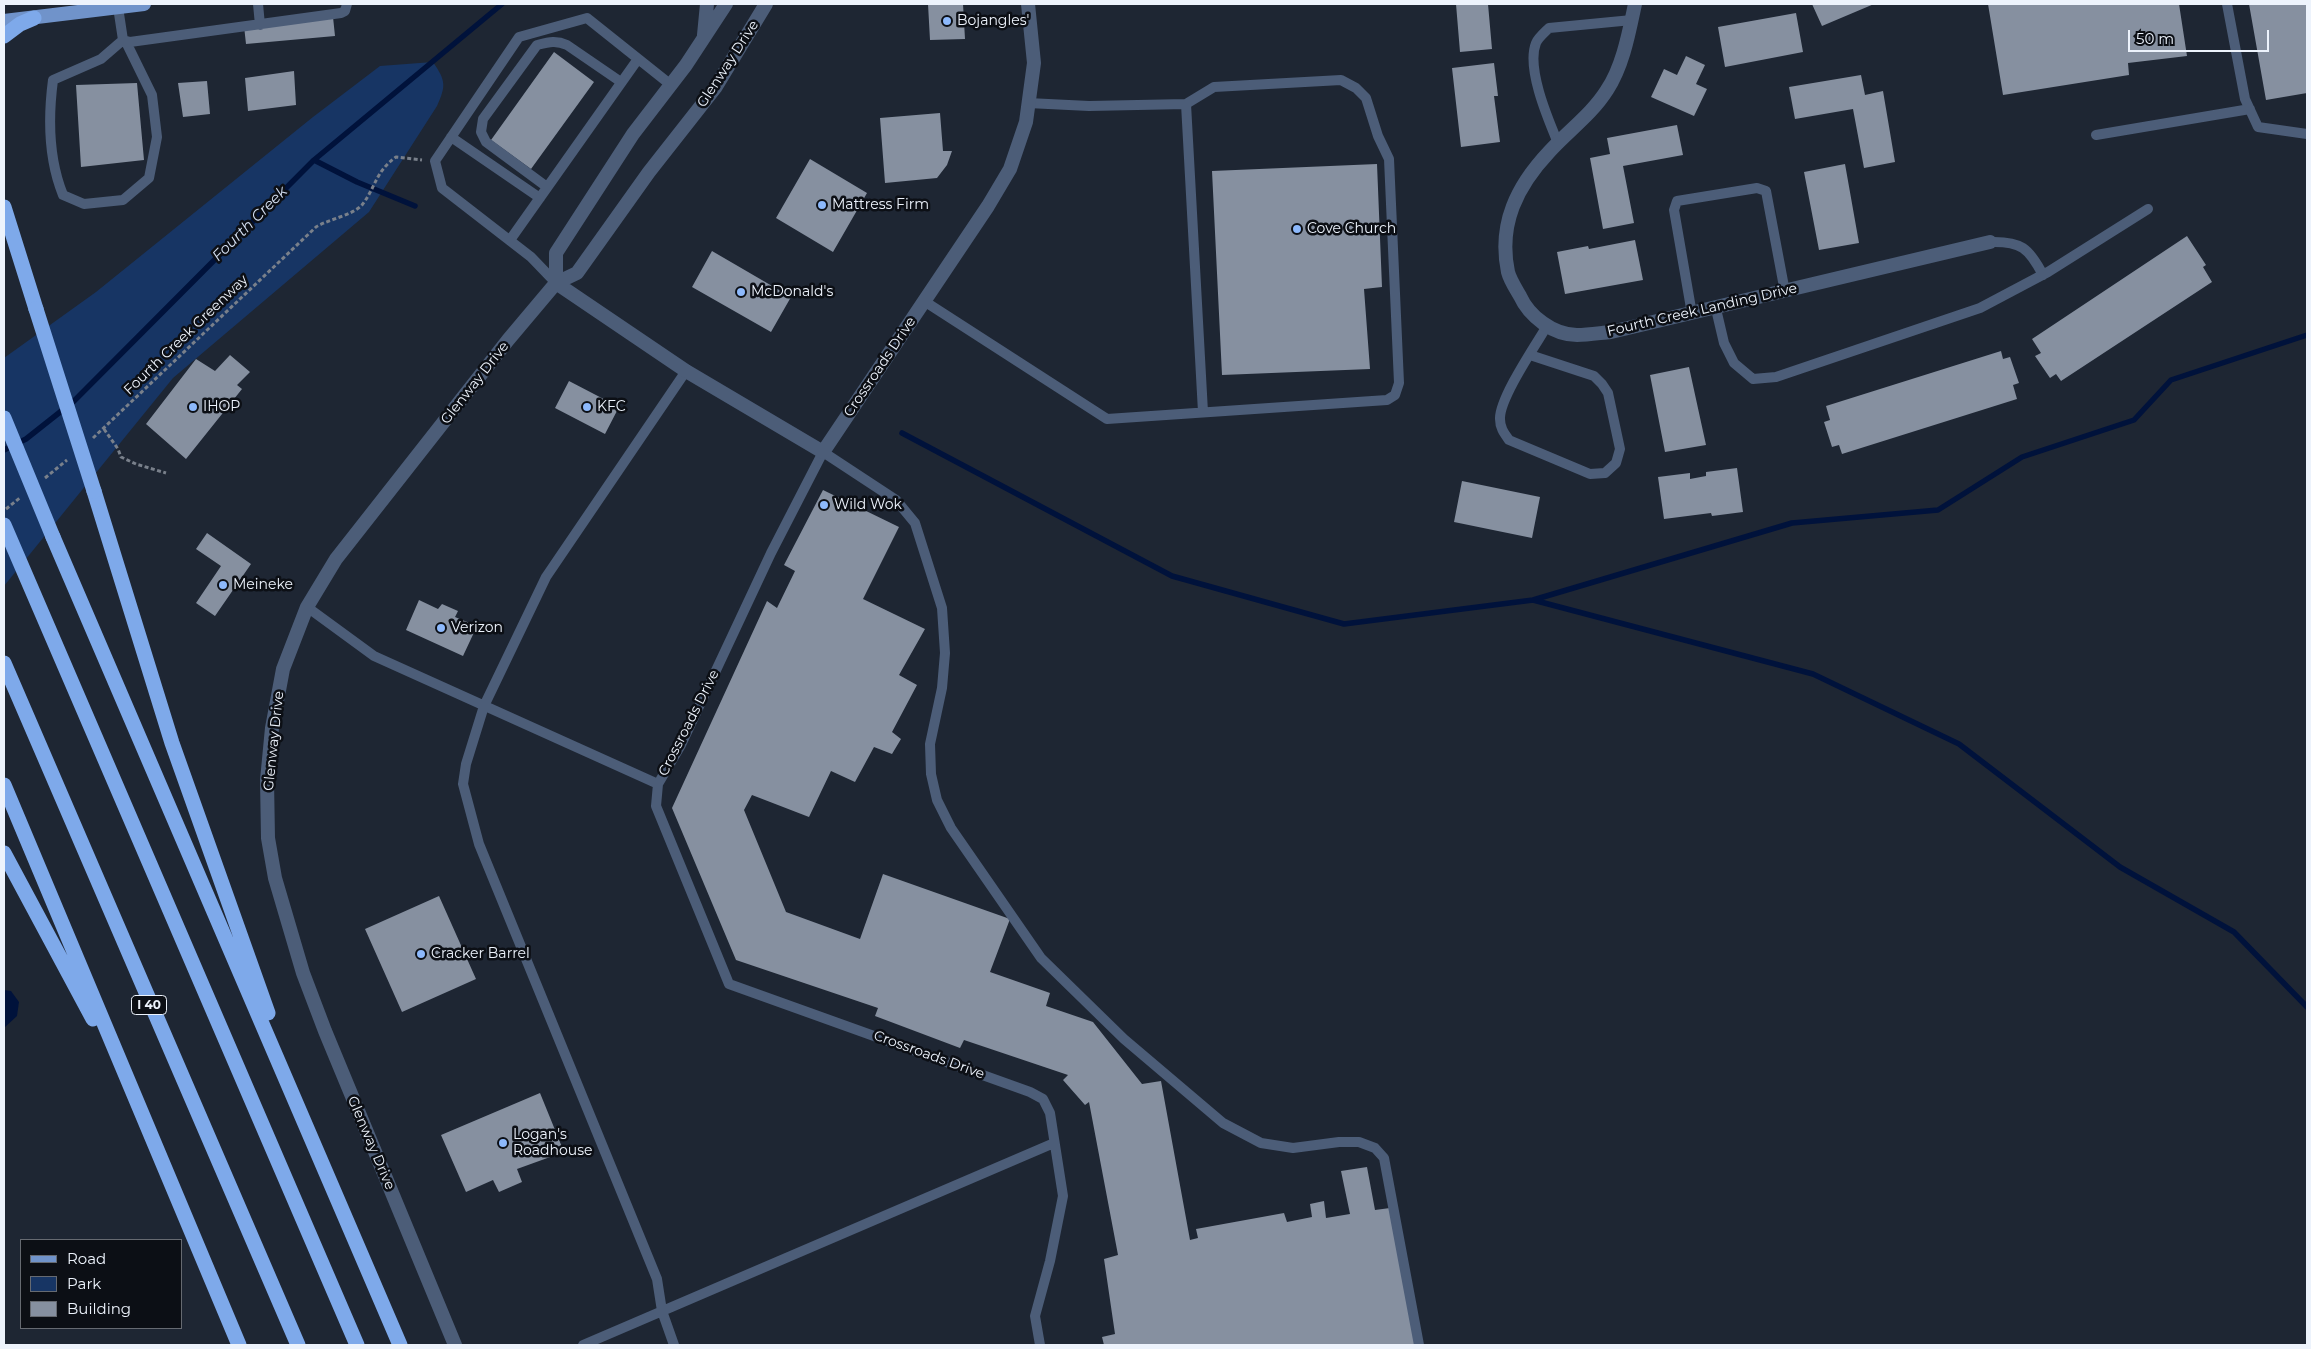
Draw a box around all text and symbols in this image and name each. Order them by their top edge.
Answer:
place label: Bojangles' [957,13,1029,29]
marker: Bojangles' [941,15,953,27]
street label: Glenway Drive [694,17,762,111]
scale bar [2131,20,2272,52]
text: 50 m [2136,29,2174,48]
water label: Fourth Creek [209,183,291,265]
place label: Mattress Firm [832,197,929,213]
marker: Mattress Firm [816,199,828,211]
place label: Cove Church [1307,221,1396,237]
marker: Cove Church [1291,223,1303,235]
street label: Fourth Creek Greenway [121,271,251,399]
street label: Fourth Creek Landing Drive [1605,280,1799,340]
place label: McDonald's [751,284,833,300]
marker: McDonald's [735,286,747,298]
street label: Crossroads Drive [840,314,920,420]
street label: Glenway Drive [438,338,512,428]
place label: IHOP [203,399,240,415]
place label: KFC [597,399,626,415]
marker: IHOP [187,401,199,413]
marker: KFC [581,401,593,413]
place label: Wild Wok [834,497,902,513]
marker: Wild Wok [818,499,830,511]
place label: Meineke [233,577,293,593]
marker: Meineke [217,579,229,591]
place label: Verizon [451,620,503,636]
marker: Verizon [435,622,447,634]
street label: Crossroads Drive [655,667,723,779]
street label: Glenway Drive [260,690,288,792]
place label: Cracker Barrel [431,946,530,962]
marker: Cracker Barrel [415,948,427,960]
road number: I 40 [132,996,166,1014]
street label: Crossroads Drive [871,1027,987,1083]
street label: Glenway Drive [344,1094,398,1192]
place label: Logan's Roadhouse [513,1127,593,1160]
marker: Logan's Roadhouse [497,1137,509,1149]
legend [20,1239,182,1329]
text: Road [67,1249,106,1268]
text: Park [67,1274,101,1293]
text: Building [67,1299,131,1318]

